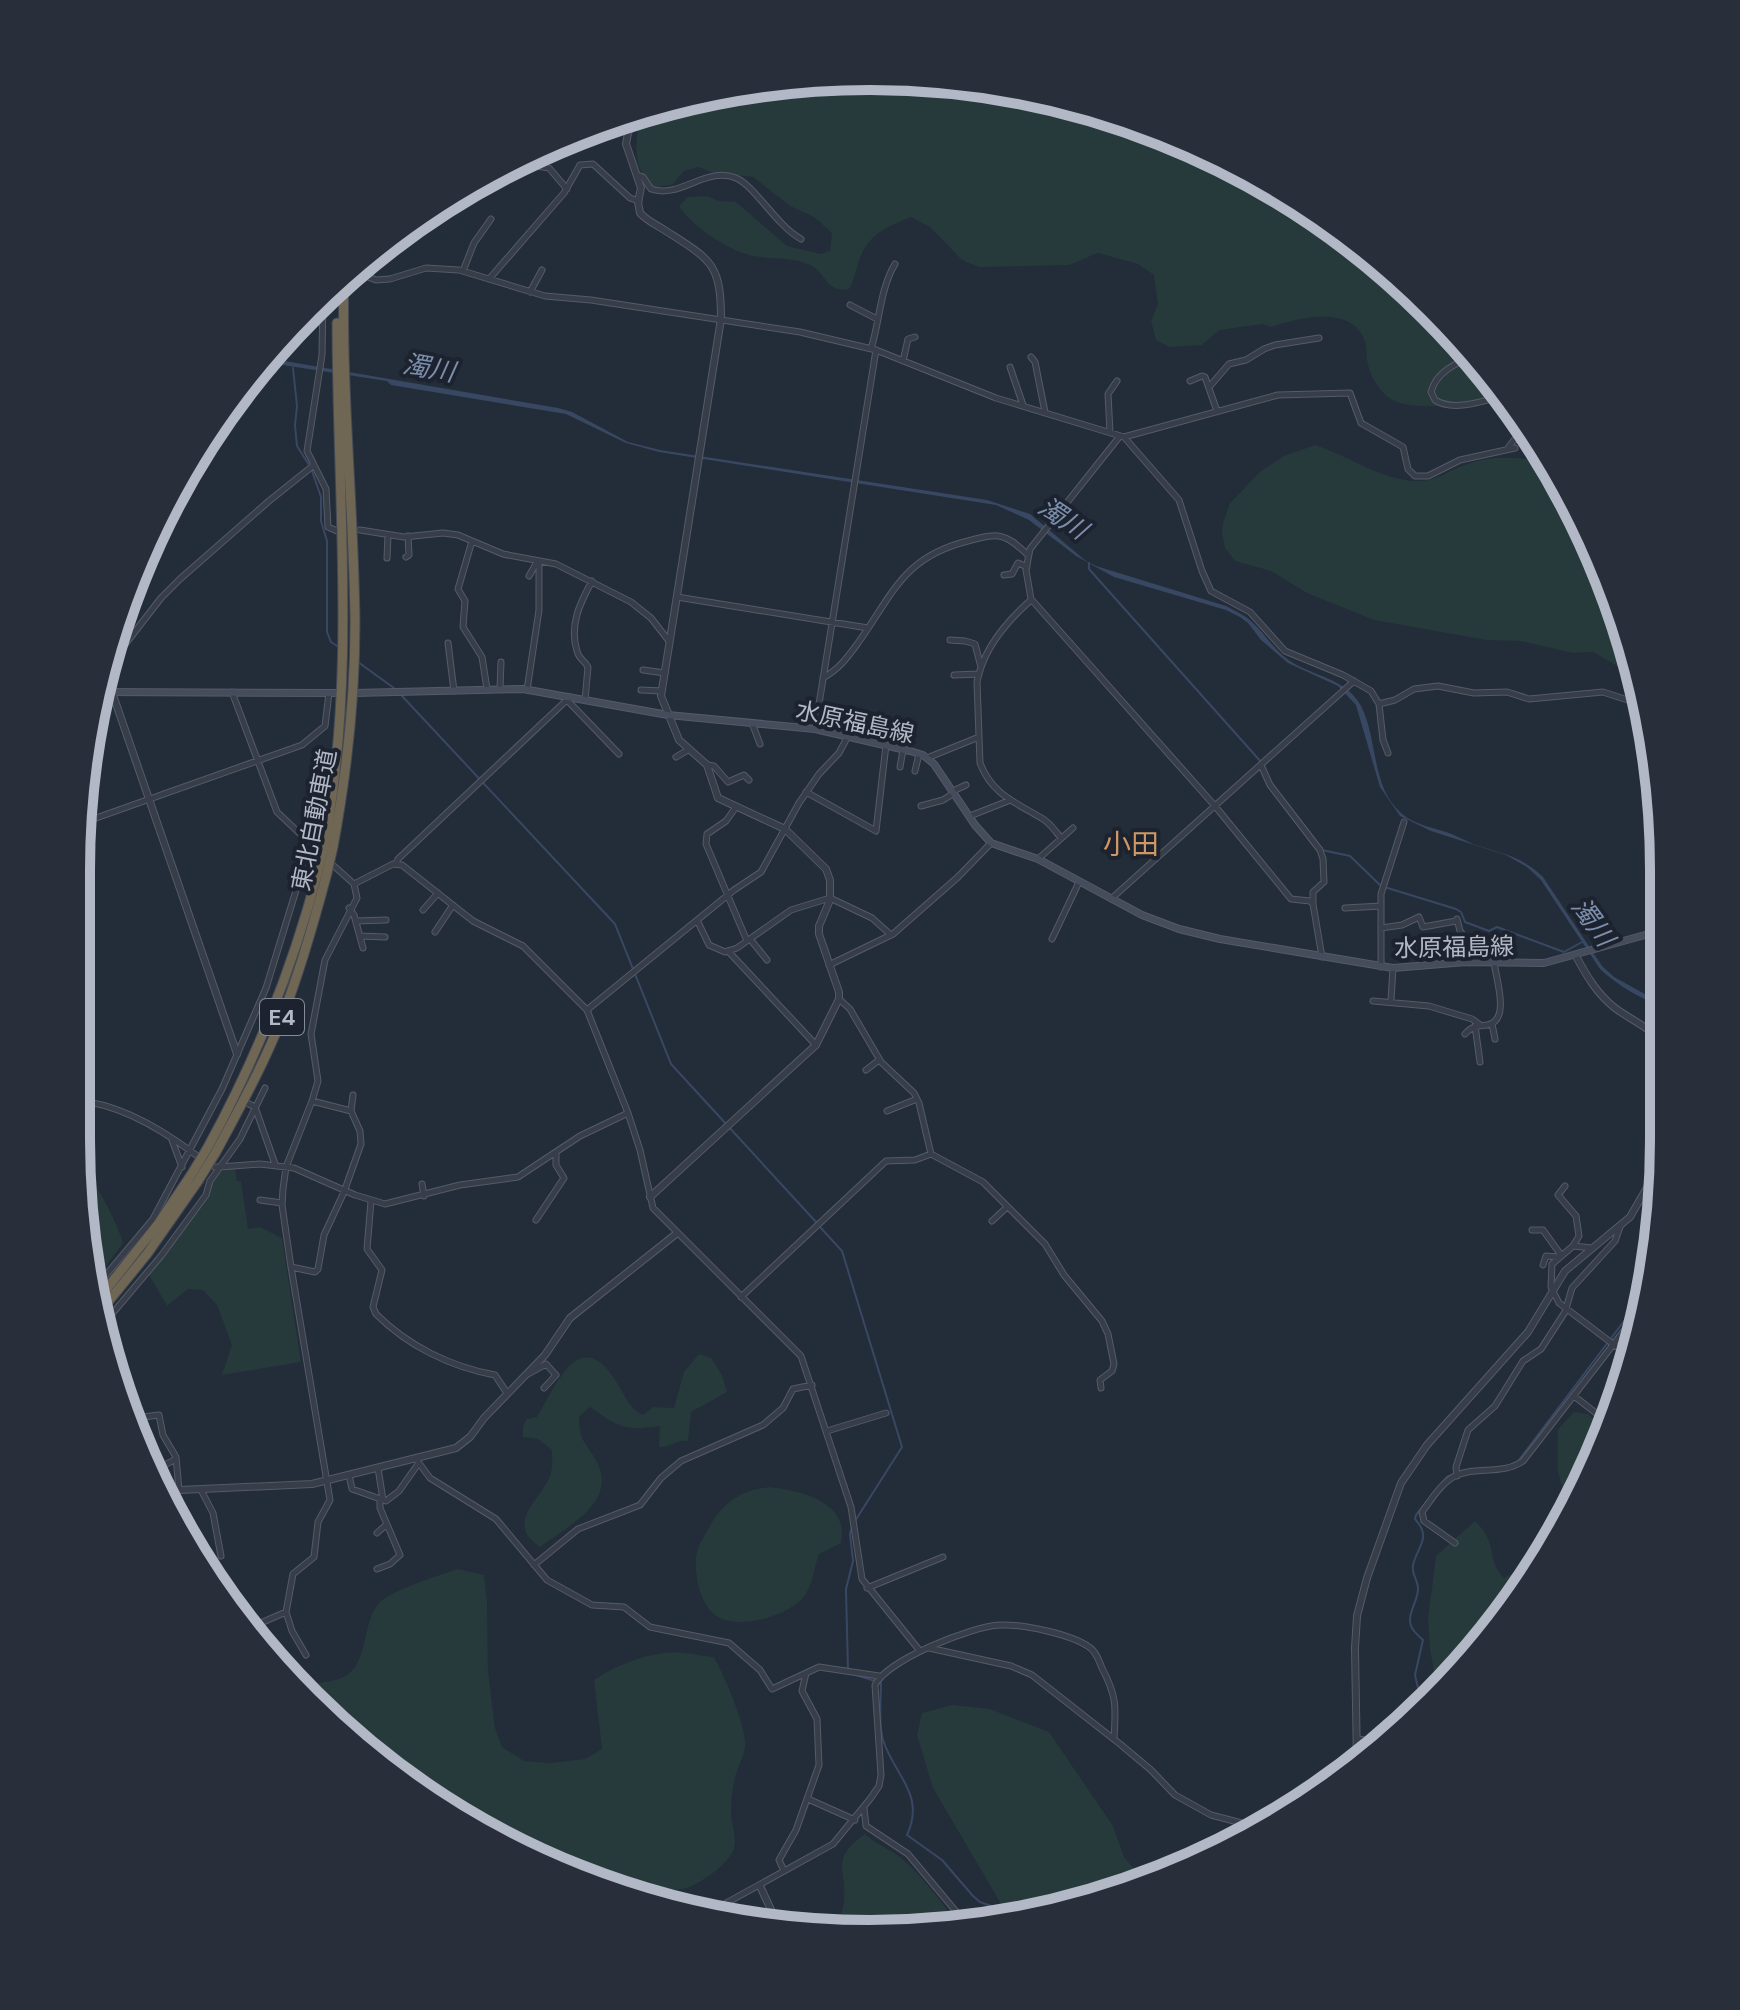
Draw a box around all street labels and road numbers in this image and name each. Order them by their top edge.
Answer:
street label: 水原福島線 [793,694,917,750]
street label: 東北自動車道 [285,746,343,894]
street label: 水原福島線 [1394,930,1514,964]
road number: E4 [260,999,304,1035]

